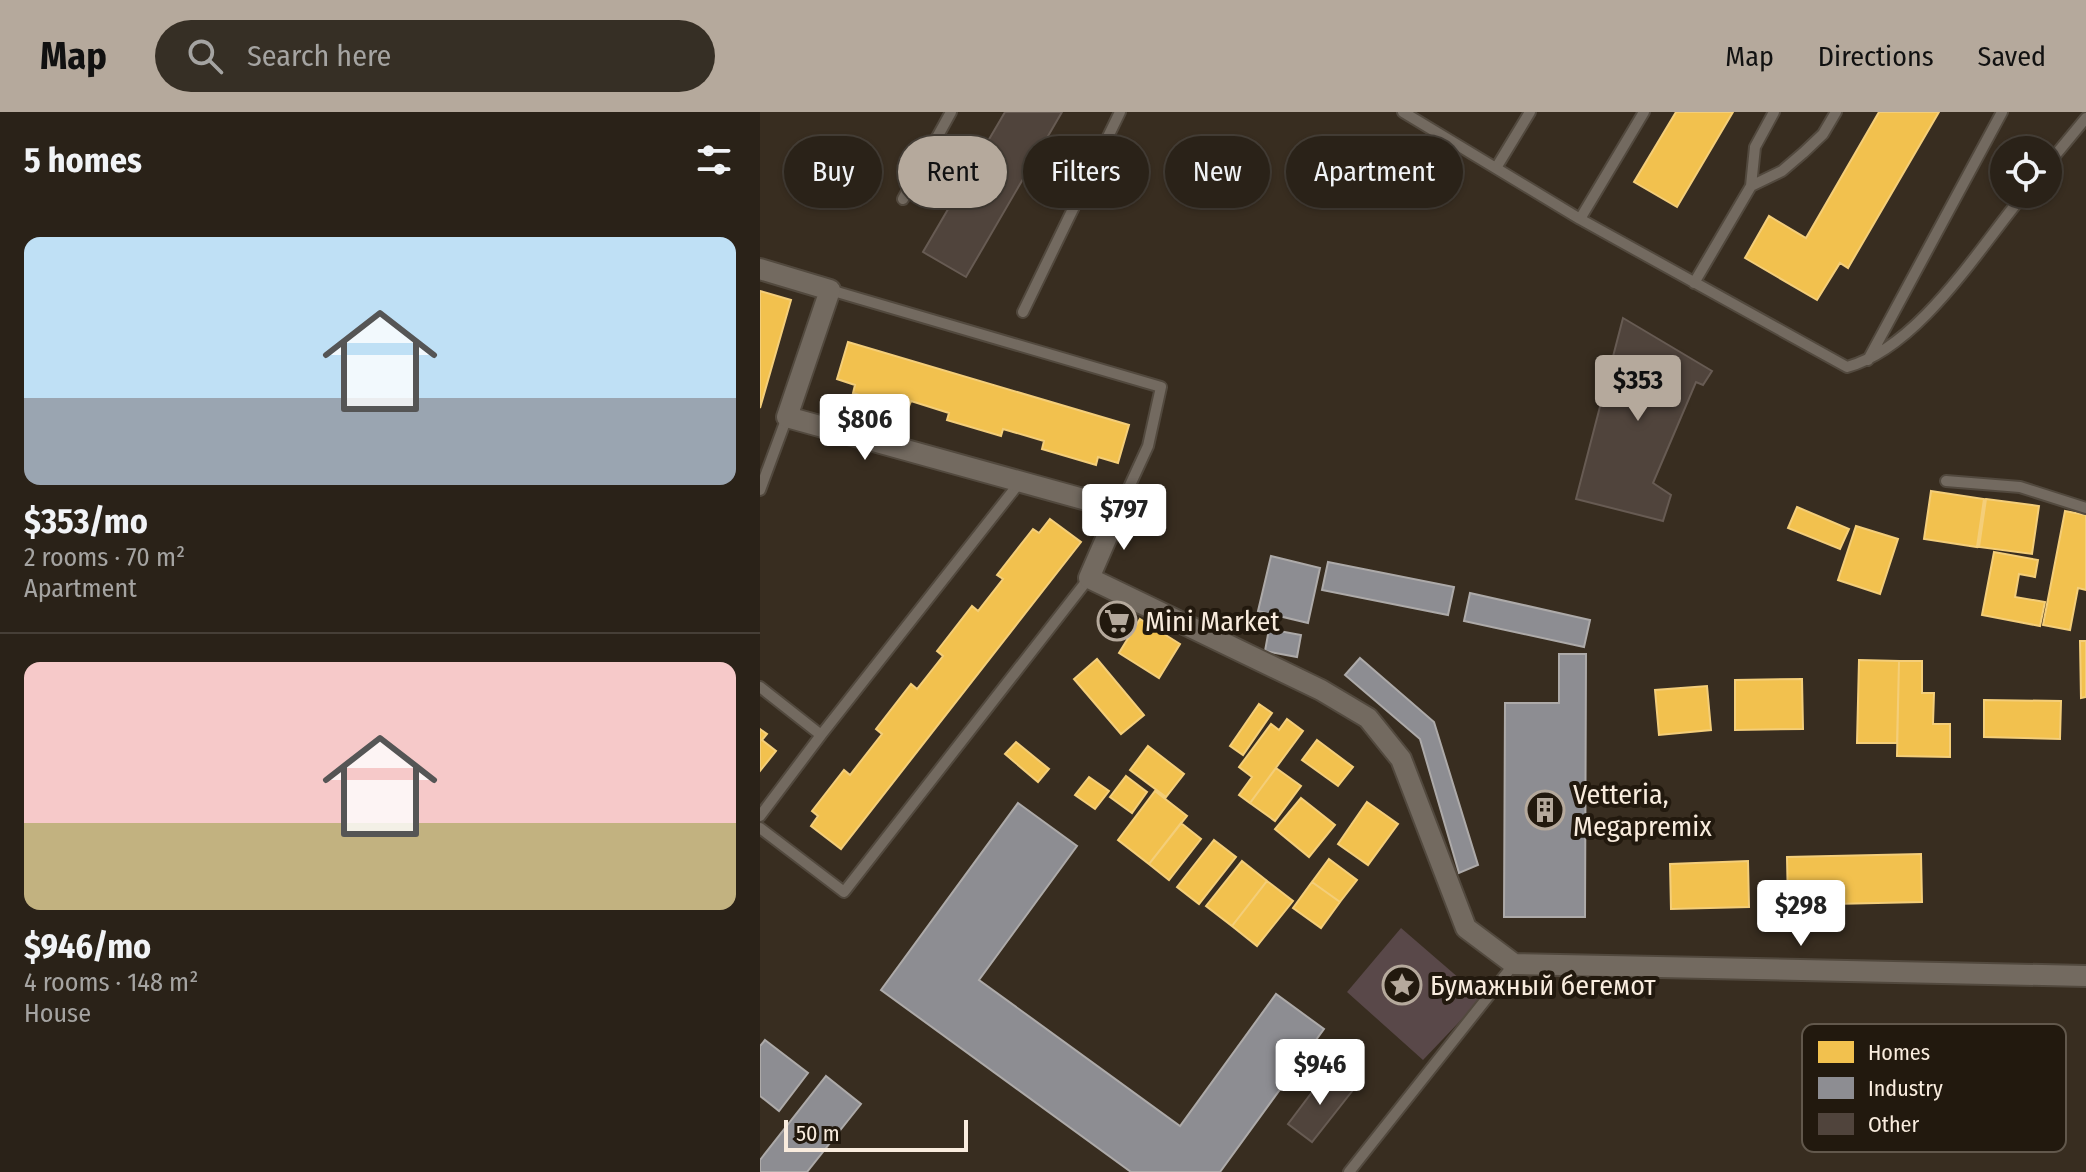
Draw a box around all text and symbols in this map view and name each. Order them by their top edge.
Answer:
search box [155,20,715,92]
text: Map [40,33,107,79]
icon: search [183,34,227,78]
text: Search here [247,38,391,74]
text: Map [1725,40,1774,73]
text: Directions [1818,40,1934,73]
text: Saved [1978,40,2046,73]
chip: Buy [784,136,882,208]
chip: Rent [898,136,1007,208]
chip: Filters [1023,136,1149,208]
chip: New [1165,136,1270,208]
chip: Apartment [1286,136,1463,208]
map controls [1990,136,2062,208]
button: locate [1990,136,2062,208]
icon: filters [692,138,736,182]
text: 5 homes [24,140,142,181]
icon: home [308,289,452,433]
pin: $353 [1591,355,1685,423]
text: $353 [1613,365,1663,396]
pin: $806 [818,394,912,462]
text: $806 [838,404,892,435]
pin: $797 [1077,484,1171,552]
text: $797 [1100,494,1148,525]
text: $353/mo [24,501,148,542]
text: 2 rooms · 70 m² [24,542,185,573]
text: Apartment [24,573,137,604]
supermarket icon: Mini Market [1096,600,1138,642]
place label: Mini Market [1145,605,1280,638]
icon: home [308,714,452,858]
place label: Vetteria, Megapremix [1573,778,1712,843]
building icon: Vetteria, Megapremix [1524,789,1566,831]
pin: $298 [1754,880,1848,948]
text: $298 [1775,890,1827,921]
text: $946/mo [24,926,151,967]
place icon: Бумажный бегемот [1381,964,1423,1006]
text: 4 rooms · 148 m² [24,967,198,998]
place label: Бумажный бегемот [1430,969,1656,1002]
text: House [24,998,91,1029]
legend [1802,1024,2066,1152]
pin: $946 [1273,1039,1367,1107]
text: Homes [1868,1039,1930,1066]
text: $946 [1294,1049,1346,1080]
text: Industry [1868,1075,1943,1102]
text: Other [1868,1111,1919,1138]
scale bar [784,1116,968,1152]
text: 50 m [796,1120,840,1147]

